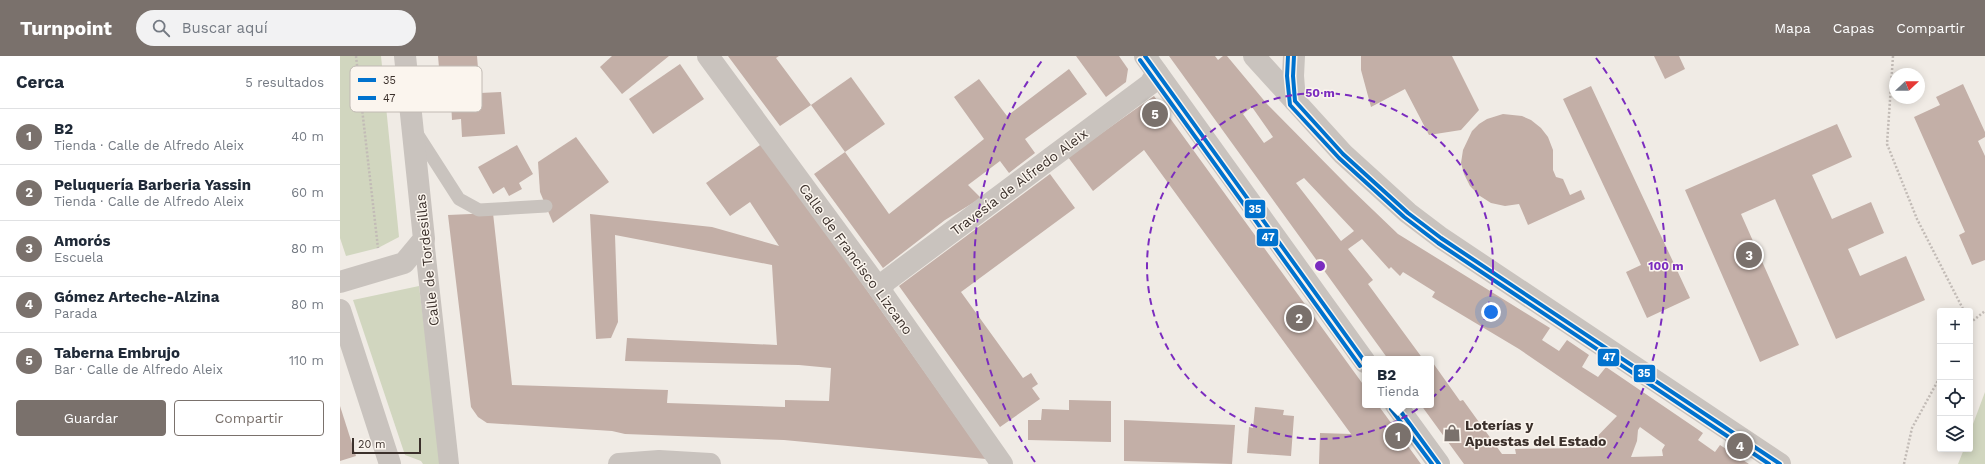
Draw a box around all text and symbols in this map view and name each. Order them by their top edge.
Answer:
search box [136,10,416,46]
text: Turnpoint [20,17,112,40]
icon: search [150,17,172,39]
text: Buscar aquí [182,19,268,37]
text: Mapa [1774,20,1811,36]
text: Capas [1833,20,1874,36]
text: Compartir [1896,20,1965,36]
legend [350,66,482,112]
north arrow [1889,68,1925,104]
text: Cerca [16,72,64,92]
text: 35 [383,74,396,87]
text: 5 resultados [245,75,324,90]
text: 50 m [1305,86,1335,100]
text: 47 [383,92,395,105]
pin: 5 [1142,99,1168,129]
text: B2 [54,120,73,138]
street label: Travesía de Alfredo Aleix [947,125,1091,239]
text: 1 [26,129,32,144]
text: 40 m [291,129,324,144]
text: Tienda · Calle de Alfredo Aleix [54,138,244,153]
text: Peluquería Barberia Yassin [54,176,251,194]
street label: Calle de Francisco Lizcano [796,180,916,338]
text: 2 [25,185,33,200]
text: 60 m [291,185,324,200]
street label: Calle de Tordesillas [412,193,442,327]
text: Tienda · Calle de Alfredo Aleix [54,194,244,209]
line badge: 35 [1244,199,1266,219]
text: 35 [1249,203,1261,216]
line badge: 47 [1256,228,1279,247]
text: 47 [1261,231,1275,244]
text: Amorós [54,232,111,250]
pin: 3 [1736,240,1762,270]
text: 3 [25,241,33,256]
text: 80 m [291,241,324,256]
text: Escuela [54,250,103,265]
centre of rings [1313,259,1327,273]
text: 100 m [1648,259,1684,273]
text: Gómez Arteche-Alzina [54,288,219,306]
text: 4 [25,297,33,312]
text: 80 m [291,297,324,312]
your location [1481,302,1501,322]
pin: 2 [1286,303,1312,333]
text: Parada [54,306,97,321]
map controls [1937,308,1973,452]
button: + [1937,308,1973,344]
text: Taberna Embrujo [54,344,180,362]
button: − [1937,344,1973,380]
line badge: 47 [1597,348,1620,367]
text: 47 [1602,351,1616,364]
text: 5 [25,353,33,368]
text: 110 m [289,353,324,368]
popup [1362,356,1434,408]
text: Bar · Calle de Alfredo Aleix [54,362,223,377]
line badge: 35 [1633,364,1656,383]
text: B2 [1377,366,1396,384]
text: 35 [1638,367,1650,380]
button: locate [1937,380,1973,416]
text: Tienda [1377,384,1419,399]
button: Guardar [16,400,166,436]
button: Compartir [174,400,324,436]
button: layers [1937,416,1973,452]
place label: Loterías y Apuestas del Estado [1465,417,1606,449]
pin: 1 [1385,421,1411,451]
shop icon: Loterías y Apuestas del Estado [1442,423,1462,443]
pin: 4 [1727,431,1753,461]
scale bar [352,436,421,455]
text: 20 m [358,438,386,451]

